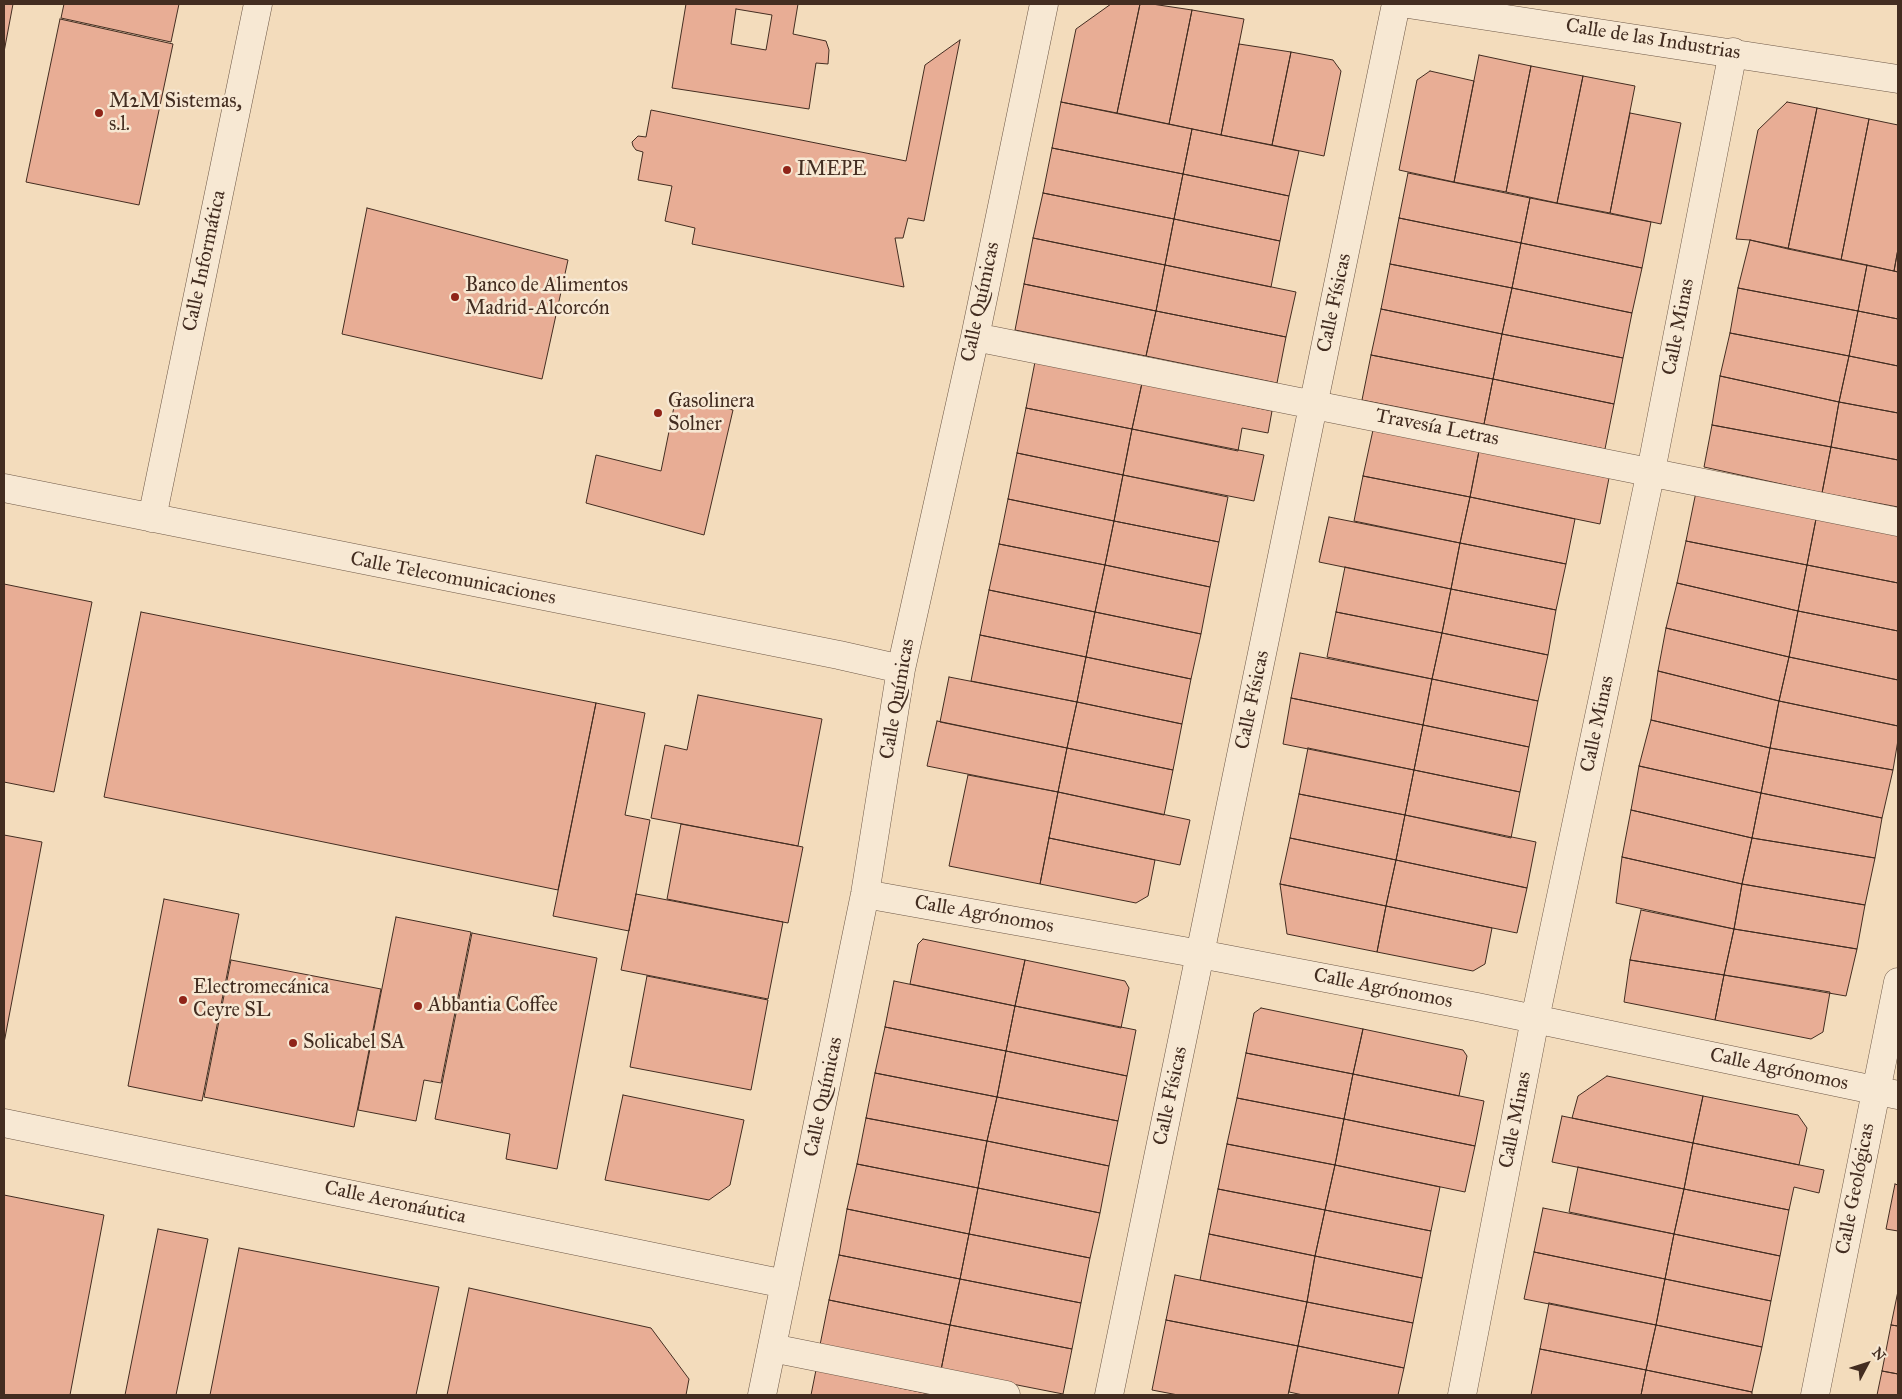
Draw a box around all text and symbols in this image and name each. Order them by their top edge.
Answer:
street label: Calle de las Industrias [1564,14,1742,66]
place label: M2M Sistemas, s.l. [109,90,242,137]
marker: M2M Sistemas, s.l. [93,107,105,119]
place label: IMEPE [797,158,866,182]
marker: IMEPE [781,164,793,176]
street label: Calle Informática [178,188,232,334]
street label: Calle Químicas [957,240,1005,364]
street label: Calle Físicas [1313,251,1357,355]
place label: Banco de Alimentos Madrid-Alcorcón [465,274,628,321]
street label: Calle Minas [1658,277,1700,377]
marker: Banco de Alimentos Madrid-Alcorcón [449,291,461,303]
place label: Gasolinera Solner [668,390,755,437]
street label: Travesía Letras [1373,404,1501,452]
marker: Gasolinera Solner [652,407,664,419]
street label: Calle Telecomunicaciones [348,547,558,611]
street label: Calle Químicas [876,637,920,761]
street label: Calle Físicas [1231,648,1275,752]
street label: Calle Minas [1576,674,1620,774]
street label: Calle Agrónomos [912,891,1056,939]
street label: Calle Agrónomos [1311,964,1455,1014]
place label: Electromecánica Ceyre SL [193,976,329,1023]
marker: Electromecánica Ceyre SL [177,994,189,1006]
place label: Abbantia Coffee [428,994,558,1018]
marker: Abbantia Coffee [412,1000,424,1012]
place label: Solicabel SA [303,1031,405,1055]
street label: Calle Químicas [800,1035,848,1159]
marker: Solicabel SA [287,1037,299,1049]
street label: Calle Físicas [1149,1044,1193,1148]
street label: Calle Agrónomos [1707,1044,1851,1096]
street label: Calle Minas [1495,1070,1537,1170]
street label: Calle Geológicas [1832,1121,1880,1257]
street label: Calle Aeronáutica [322,1176,468,1230]
north arrow [1842,1339,1892,1389]
text: N [1869,1344,1889,1364]

